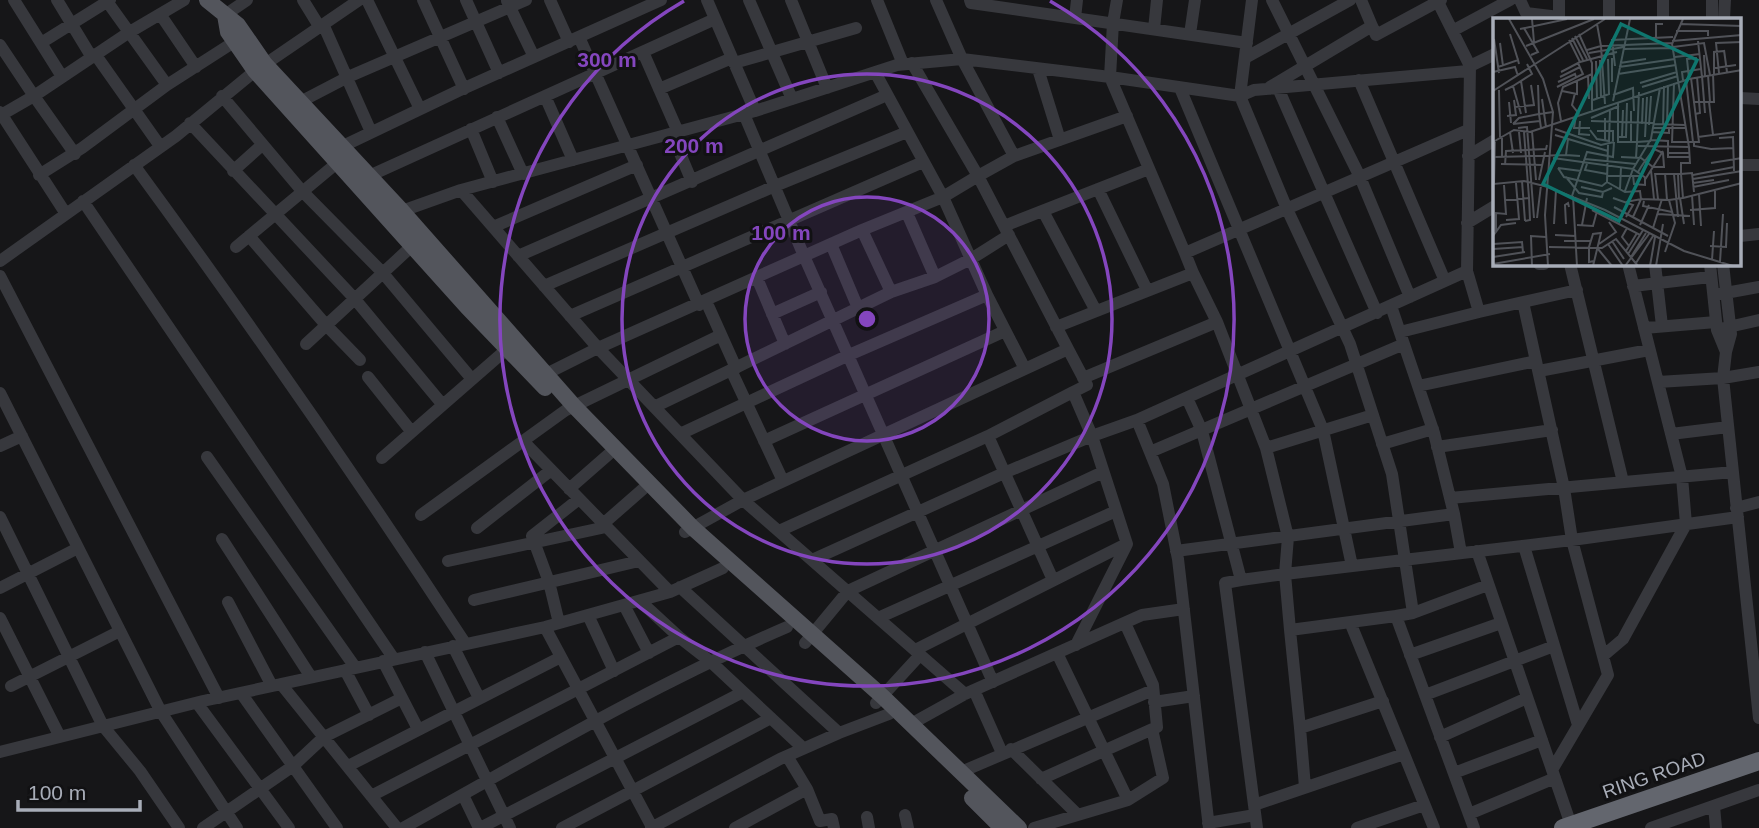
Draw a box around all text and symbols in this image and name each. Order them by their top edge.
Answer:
inset map [1493,18,1742,266]
text: 300 m [577,48,637,71]
text: 200 m [664,134,724,157]
text: 100 m [751,221,811,244]
centre of rings [855,307,879,331]
street label: RING ROAD [1600,748,1708,802]
scale bar [18,768,140,812]
text: 100 m [28,781,86,804]

